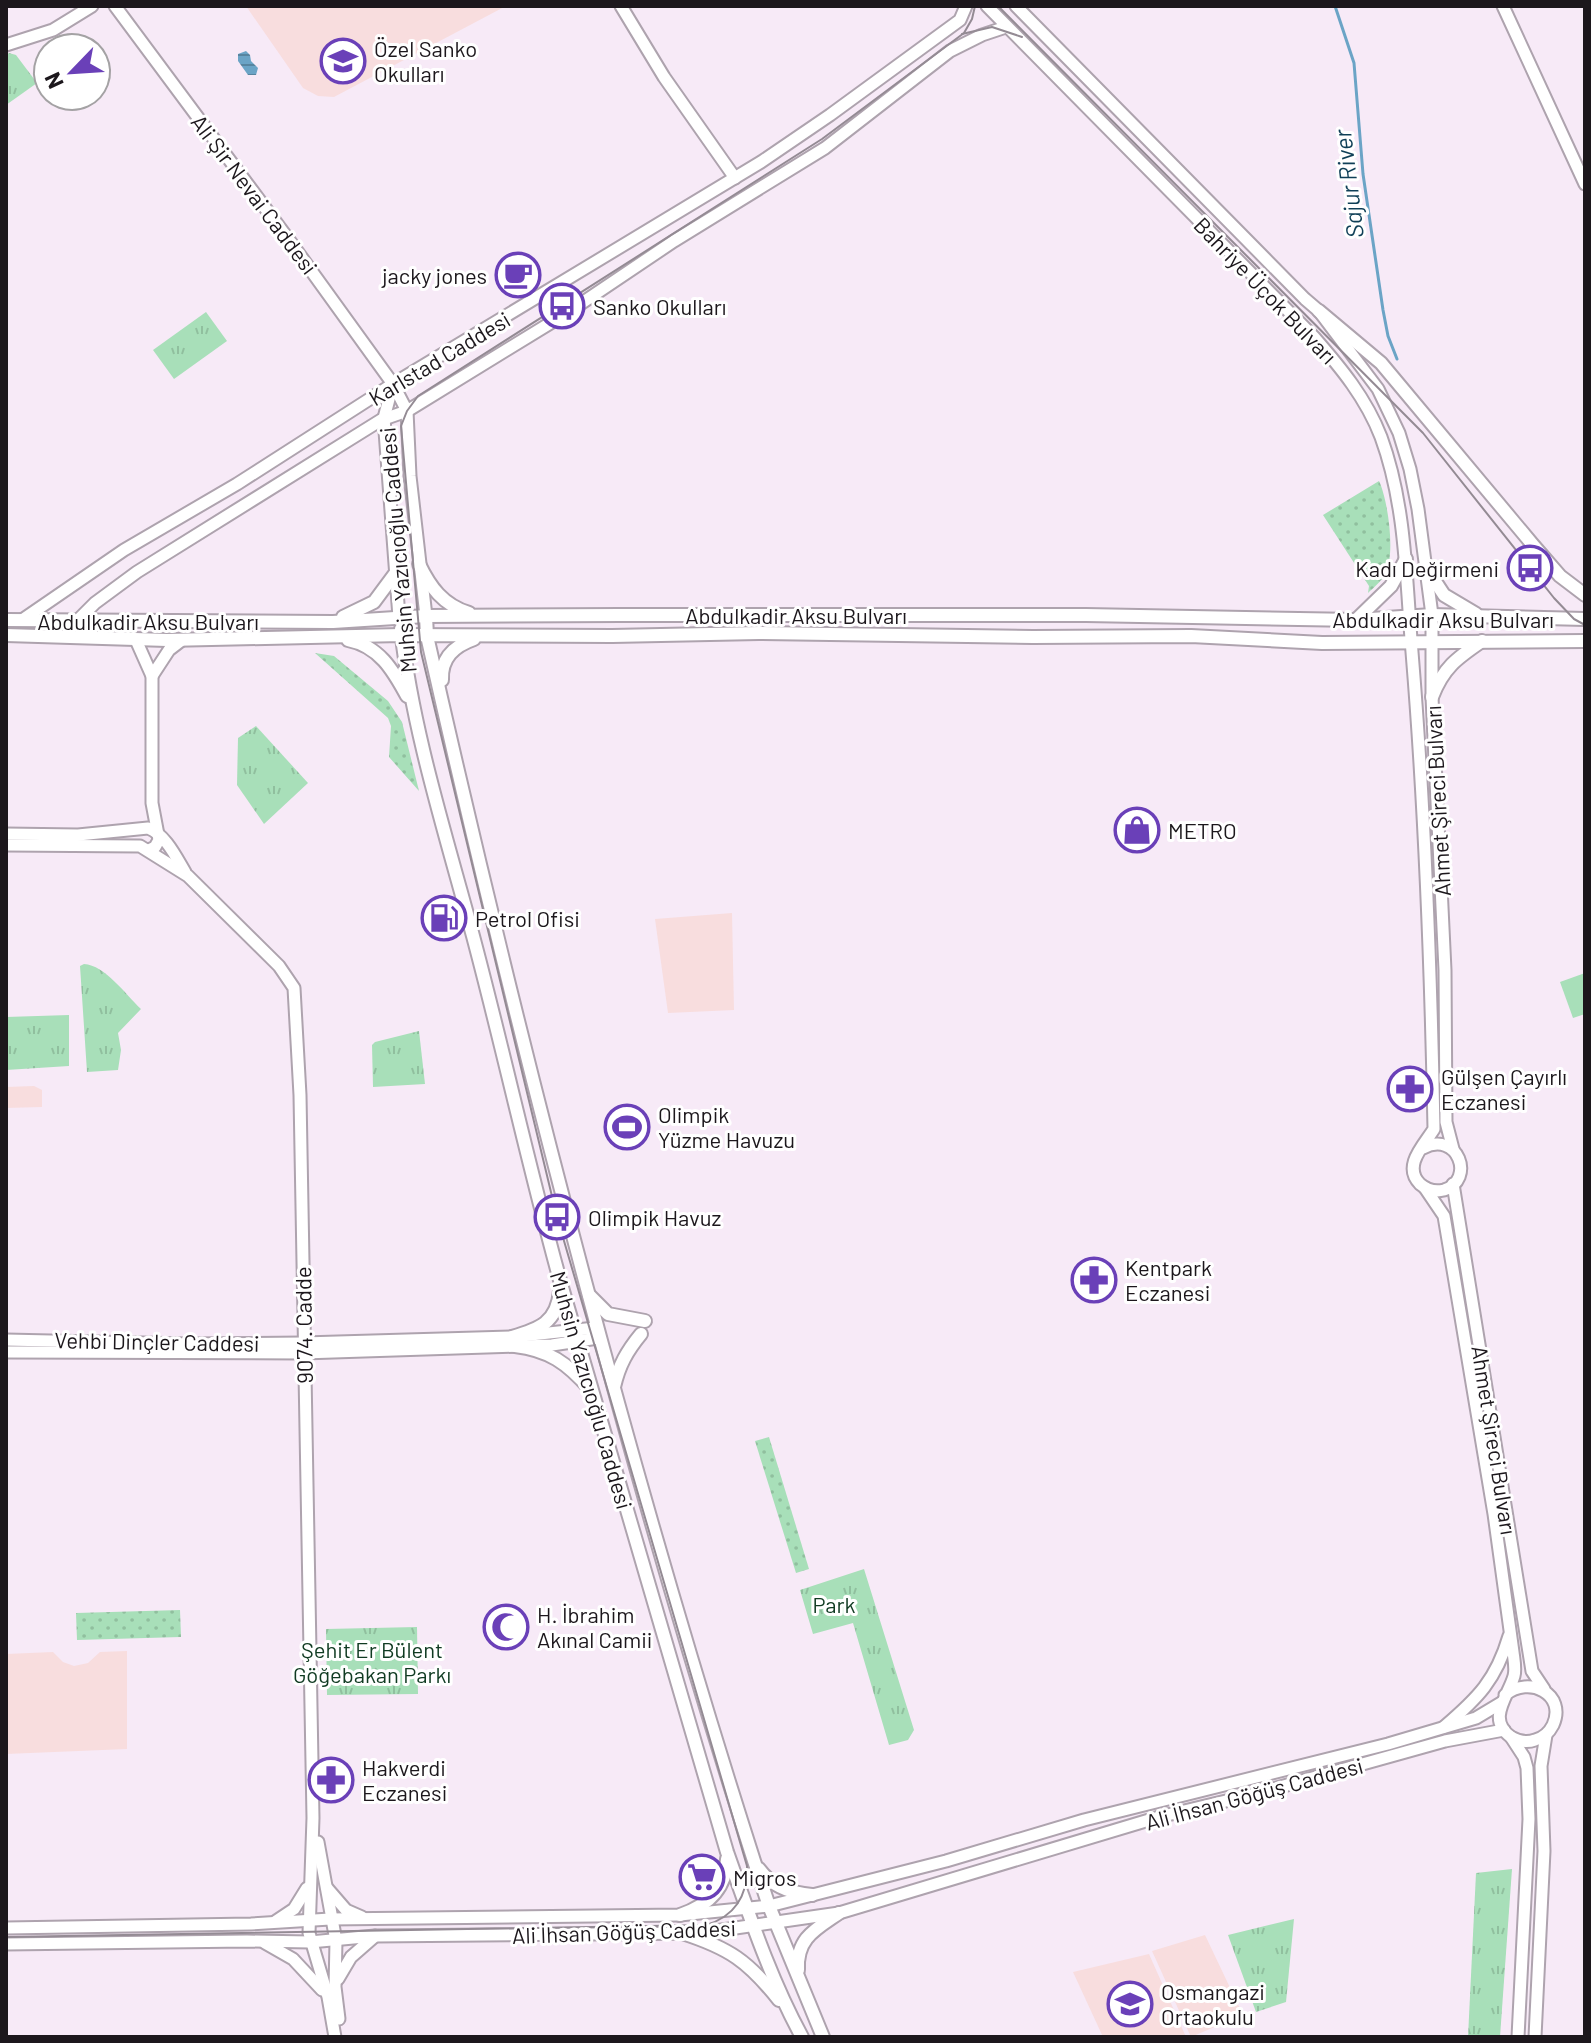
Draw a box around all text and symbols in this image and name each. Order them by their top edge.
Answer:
north arrow [32,32,112,112]
place label: Özel Sanko Okulları [374,35,477,86]
school or university icon: Özel Sanko Okulları [319,37,367,85]
text: N [38,69,68,93]
street label: Ali Şir Nevai Caddesi [186,109,324,279]
water label: Sajur River [1327,126,1369,240]
street label: Bahriye Üçok Bulvarı [1189,211,1343,369]
cafe icon: jacky jones [494,251,542,299]
place label: jacky jones [381,262,487,288]
bus stop icon: Sanko Okulları [538,282,586,330]
place label: Sanko Okulları [593,293,726,319]
street label: Karlstad Caddesi [364,306,514,410]
street label: Muhsin Yazıcıoğlu Caddesi [373,426,421,674]
bus stop icon: Kadı Değirmeni [1506,544,1554,592]
place label: Kadı Değirmeni [1355,555,1499,581]
street label: Abdulkadir Aksu Bulvarı [685,602,907,628]
street label: Abdulkadir Aksu Bulvarı [1332,606,1554,632]
street label: Abdulkadir Aksu Bulvarı [37,608,259,634]
street label: Ahmet Şireci Bulvarı [1419,705,1455,897]
shop icon: METRO [1113,806,1161,854]
place label: METRO [1168,817,1237,843]
fuel station icon: Petrol Ofisi [420,894,468,942]
place label: Petrol Ofisi [475,905,580,931]
place label: Gülşen Çayırlı Eczanesi [1441,1063,1567,1114]
pharmacy icon: Gülşen Çayırlı Eczanesi [1386,1065,1434,1113]
place label: Olimpik Yüzme Havuzu [658,1101,795,1152]
sports icon: Olimpik Yüzme Havuzu [603,1103,651,1151]
bus stop icon: Olimpik Havuz [533,1193,581,1241]
place label: Olimpik Havuz [588,1204,721,1230]
place label: Kentpark Eczanesi [1125,1254,1212,1305]
pharmacy icon: Kentpark Eczanesi [1070,1256,1118,1304]
street label: 9074. Cadde [289,1266,317,1384]
street label: Muhsin Yazıcıoğlu Caddesi [546,1268,638,1512]
street label: Vehbi Dinçler Caddesi [54,1326,260,1356]
street label: Ahmet Şireci Bulvarı [1467,1344,1523,1536]
park label: Park [812,1591,856,1617]
place label: H. İbrahim Akınal Camii [537,1601,652,1652]
mosque icon: H. İbrahim Akınal Camii [482,1603,530,1651]
park label: Şehit Er Bülent Göğebakan Parkı [293,1636,451,1687]
street label: Ali İhsan Göğüş Caddesi [1142,1751,1366,1835]
place label: Hakverdi Eczanesi [362,1754,447,1805]
pharmacy icon: Hakverdi Eczanesi [307,1756,355,1804]
supermarket icon: Migros [678,1853,726,1901]
place label: Migros [733,1864,797,1890]
street label: Ali İhsan Göğüş Caddesi [512,1914,736,1948]
place label: Osmangazi Ortaokulu [1161,1978,1265,2029]
school or university icon: Osmangazi Ortaokulu [1106,1980,1154,2028]

